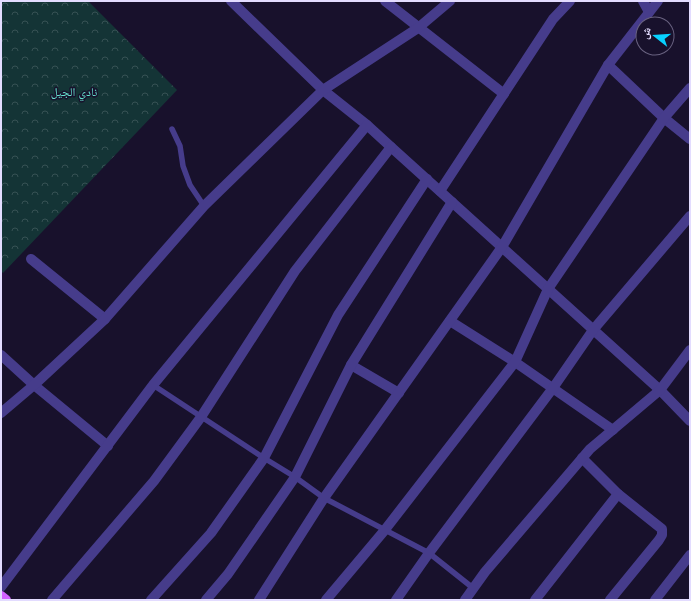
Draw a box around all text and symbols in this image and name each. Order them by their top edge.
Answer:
north arrow [635,16,675,56]
text: ش [637,25,655,41]
park label: نادي الجيل [51,84,97,102]

